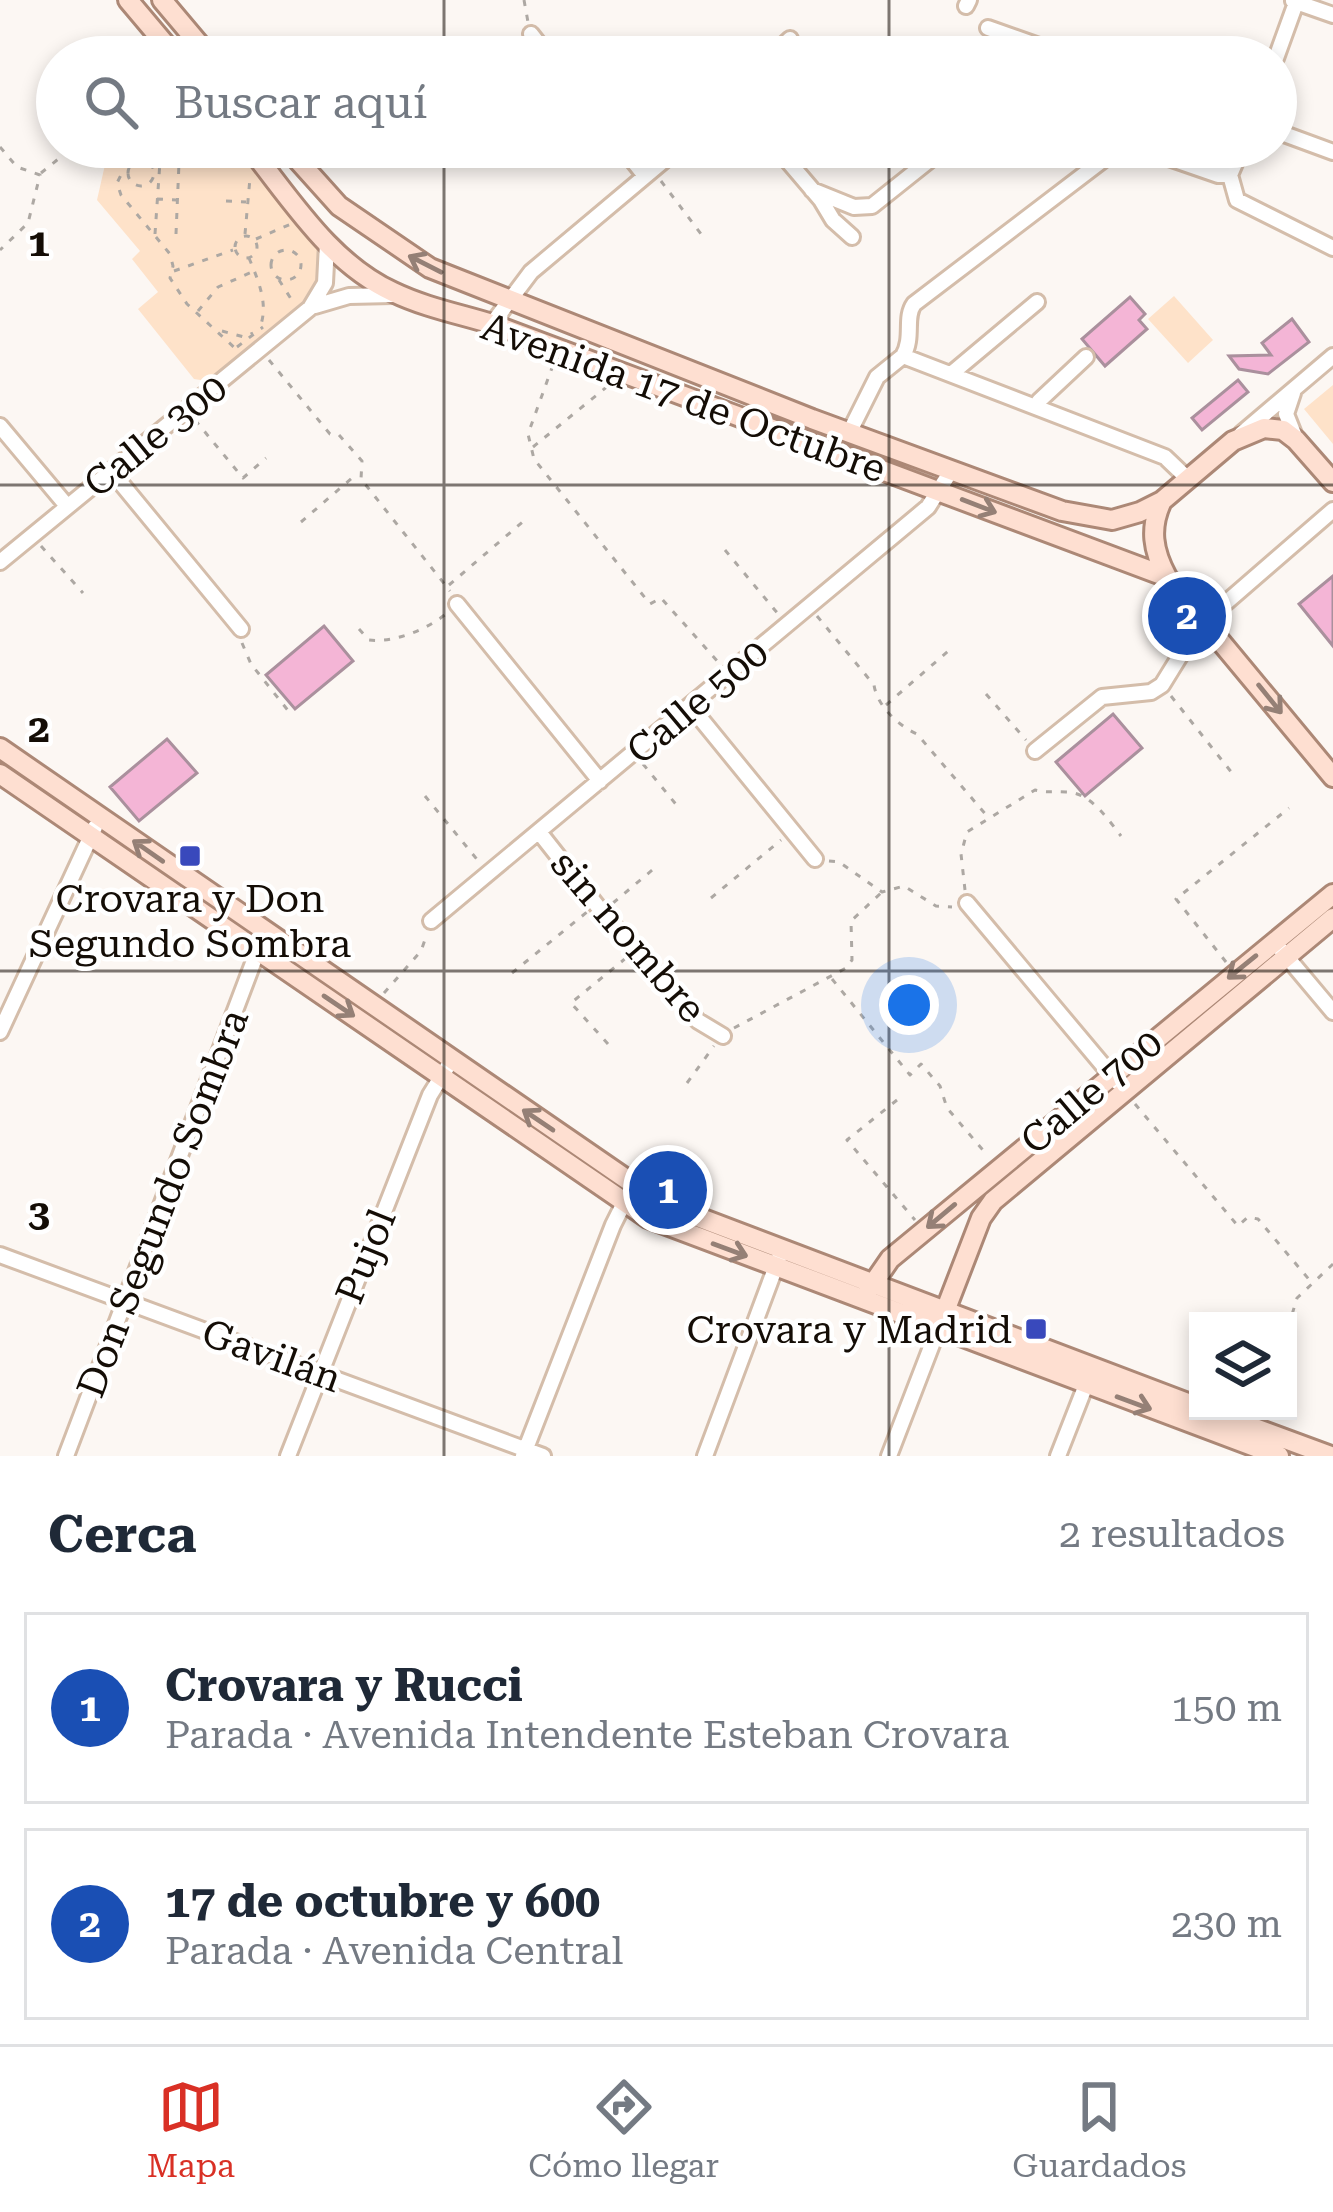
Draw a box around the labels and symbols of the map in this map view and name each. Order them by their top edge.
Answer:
text: 1 [28,220,50,266]
one-way arrow [407,252,443,275]
street label: Avenida 17 de Octubre [475,303,892,493]
street label: Calle 300 [75,364,236,507]
one-way arrow [960,497,997,518]
pin: 2 [1148,571,1226,661]
street label: Calle 500 [618,630,778,774]
one-way arrow [1256,682,1282,714]
text: 2 [28,706,50,752]
one-way arrow [132,838,165,863]
street label: sin nombre [541,841,715,1032]
marker: Crovara y Don Segundo Sombra [177,843,203,869]
place label: Crovara y Don Segundo Sombra [29,876,351,967]
one-way arrow [1226,954,1258,980]
your location [879,975,939,1035]
one-way arrow [322,993,355,1018]
street label: Don Segundo Sombra [68,1003,258,1404]
street label: Calle 700 [1012,1020,1172,1164]
one-way arrow [521,1108,555,1133]
pin: 1 [629,1145,707,1235]
text: 3 [28,1191,50,1237]
one-way arrow [926,1201,957,1229]
street label: Pujol [326,1203,406,1310]
one-way arrow [710,1241,747,1263]
place label: Crovara y Madrid [687,1307,1012,1353]
street label: Gavilán [196,1310,347,1402]
marker: Crovara y Madrid [1023,1316,1049,1342]
one-way arrow [1114,1394,1151,1415]

